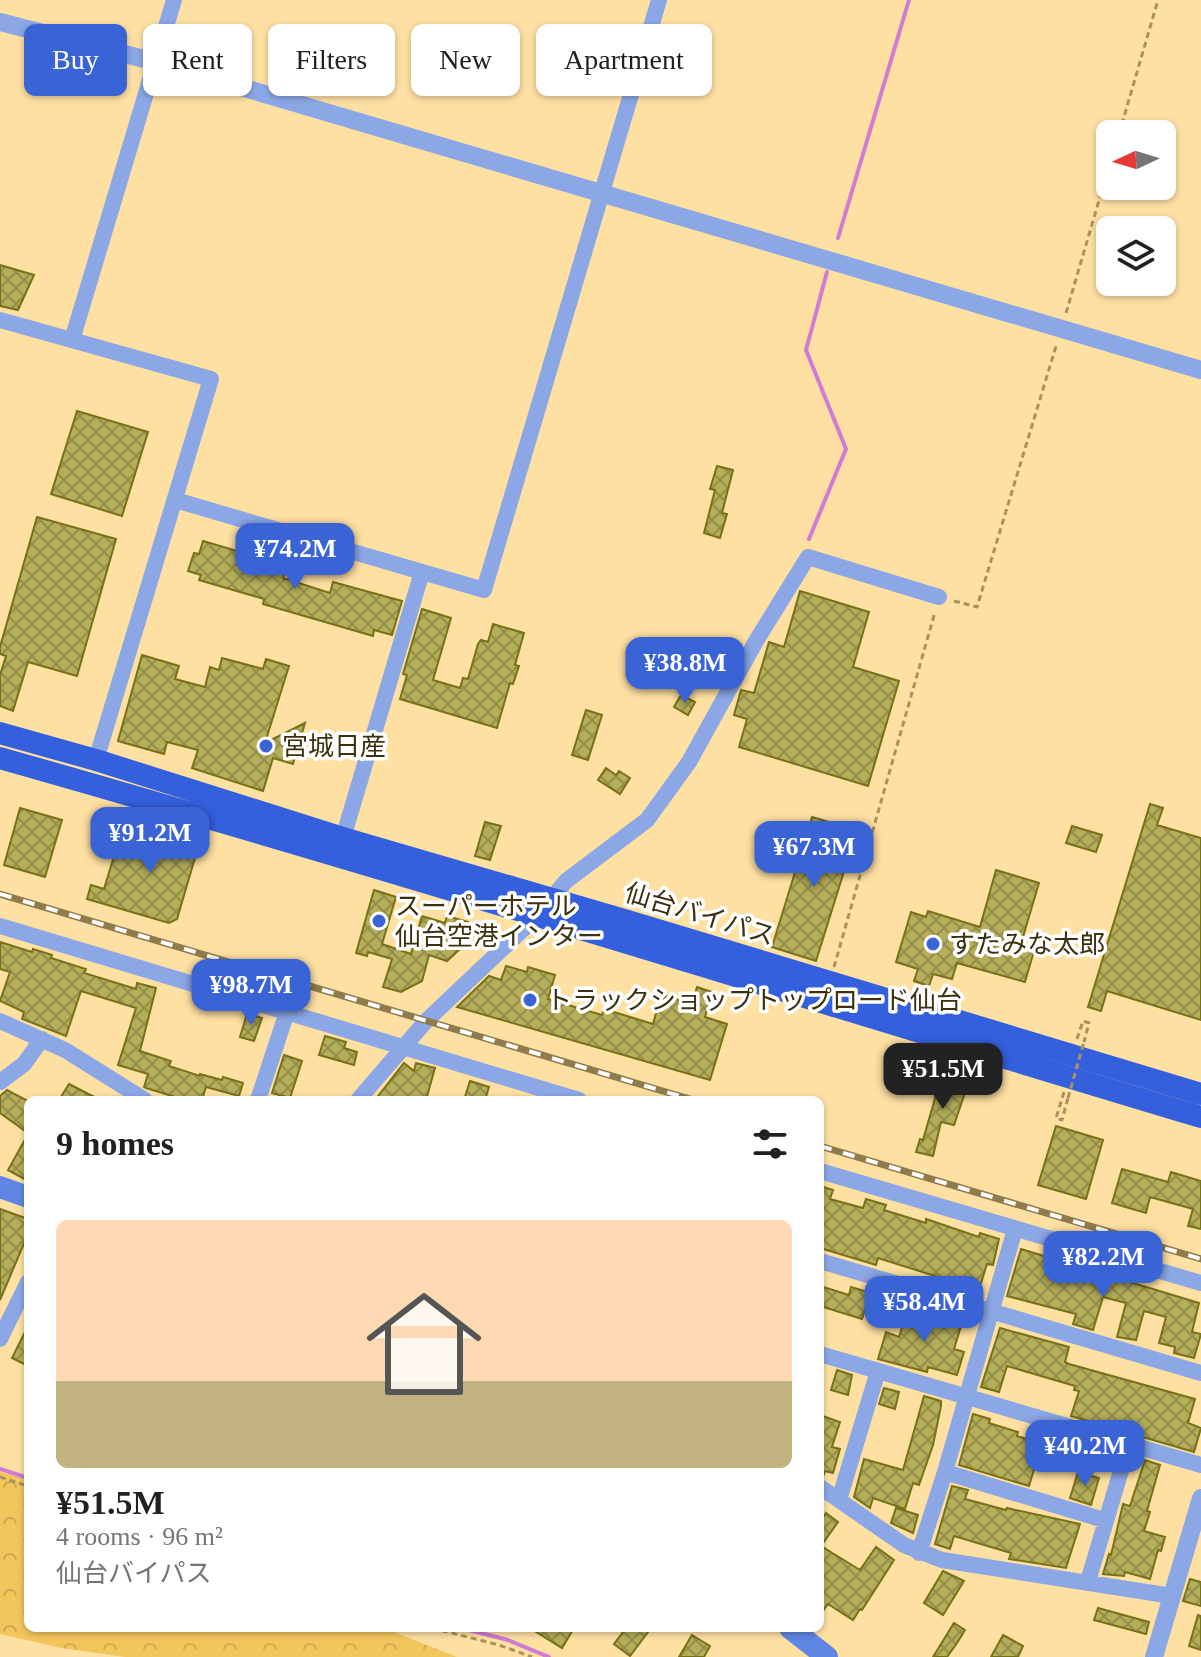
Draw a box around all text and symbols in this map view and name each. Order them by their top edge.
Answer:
chip: Buy [24,24,127,96]
chip: Rent [143,24,252,96]
chip: Filters [268,24,395,96]
chip: New [411,24,520,96]
chip: Apartment [536,24,712,96]
north arrow [1096,120,1176,200]
map controls [1096,120,1176,296]
button: layers [1096,216,1176,296]
pin: ¥74.2M [230,523,360,591]
text: ¥74.2M [253,534,337,563]
pin: ¥38.8M [620,637,750,705]
text: ¥38.8M [643,648,727,677]
place label: 宮城日産 [282,732,386,761]
marker: 宮城日産 [257,737,275,755]
pin: ¥91.2M [85,807,215,875]
text: ¥91.2M [108,818,192,847]
pin: ¥67.3M [749,821,879,889]
text: ¥67.3M [772,832,856,861]
street label: 仙台バイパス [621,878,778,951]
place label: スーパーホテル 仙台空港インター [395,892,603,951]
marker: スーパーホテル 仙台空港インター [370,912,388,930]
place label: すたみな太郎 [949,930,1105,959]
marker: すたみな太郎 [924,935,942,953]
pin: ¥98.7M [186,959,316,1027]
text: ¥98.7M [209,970,293,999]
place label: トラックショップトップロード仙台 [546,986,962,1015]
marker: トラックショップトップロード仙台 [521,991,539,1009]
pin: ¥51.5M [878,1043,1008,1111]
text: ¥51.5M [901,1054,985,1083]
icon: filters [748,1122,792,1166]
text: 9 homes [56,1125,174,1162]
pin: ¥82.2M [1038,1231,1168,1299]
text: ¥82.2M [1061,1242,1145,1271]
icon: home [352,1272,496,1416]
pin: ¥58.4M [859,1276,989,1344]
text: ¥58.4M [882,1287,966,1316]
pin: ¥40.2M [1020,1420,1150,1488]
text: ¥40.2M [1043,1431,1127,1460]
text: ¥51.5M [56,1484,165,1521]
text: 4 rooms · 96 m² [56,1522,223,1551]
text: 仙台バイパス [56,1559,211,1588]

